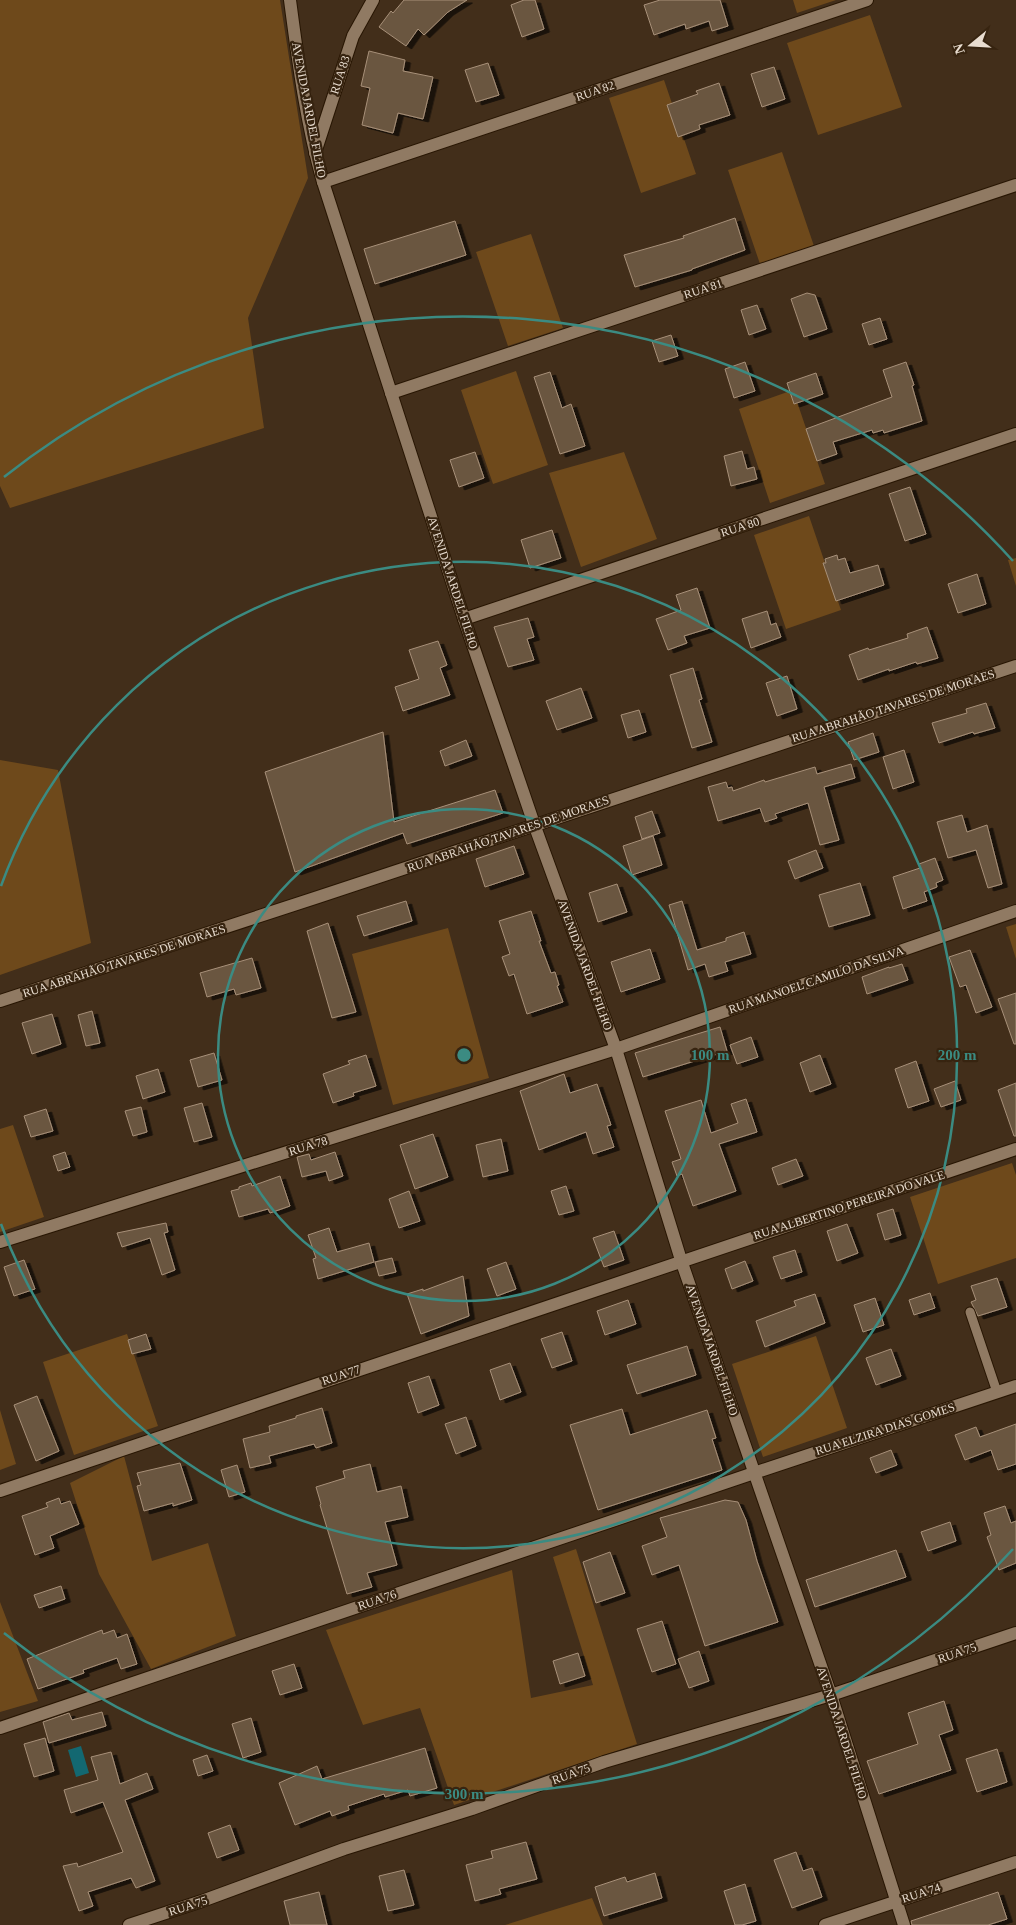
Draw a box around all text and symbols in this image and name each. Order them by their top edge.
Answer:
north arrow [946,20,996,70]
street label: AVENIDA JARDEL FILHO [289,41,329,179]
text: N [950,42,968,56]
street label: RUA 83 [327,54,353,96]
street label: RUA 82 [574,78,616,104]
street label: RUA 81 [682,276,724,302]
street label: RUA 80 [719,514,761,540]
street label: AVENIDA JARDEL FILHO [425,515,481,651]
street label: RUA ABRAHÃO TAVARES DE MORAES [790,667,996,745]
street label: RUA ABRAHÃO TAVARES DE MORAES [405,793,611,875]
street label: AVENIDA JARDEL FILHO [555,898,615,1033]
street label: RUA ABRAHÃO TAVARES DE MORAES [21,922,227,1000]
street label: RUA MANOEL CAMILO DA SILVA [727,943,906,1017]
centre of rings [455,1046,473,1064]
text: 100 m [691,1047,730,1063]
text: 200 m [938,1047,977,1063]
street label: RUA 78 [287,1134,329,1158]
street label: RUA ALBERTINO PEREIRA DO VALE [752,1167,946,1243]
street label: AVENIDA JARDEL FILHO [683,1282,741,1418]
street label: RUA 77 [320,1362,362,1388]
street label: RUA ELZIRA DIAS GOMES [814,1400,956,1458]
street label: RUA 76 [356,1587,398,1613]
street label: RUA 75 [936,1640,978,1666]
street label: AVENIDA JARDEL FILHO [814,1665,870,1801]
street label: RUA 75 [550,1761,592,1787]
text: 300 m [445,1786,484,1802]
street label: RUA 74 [900,1880,942,1906]
street label: RUA 75 [167,1893,209,1919]

